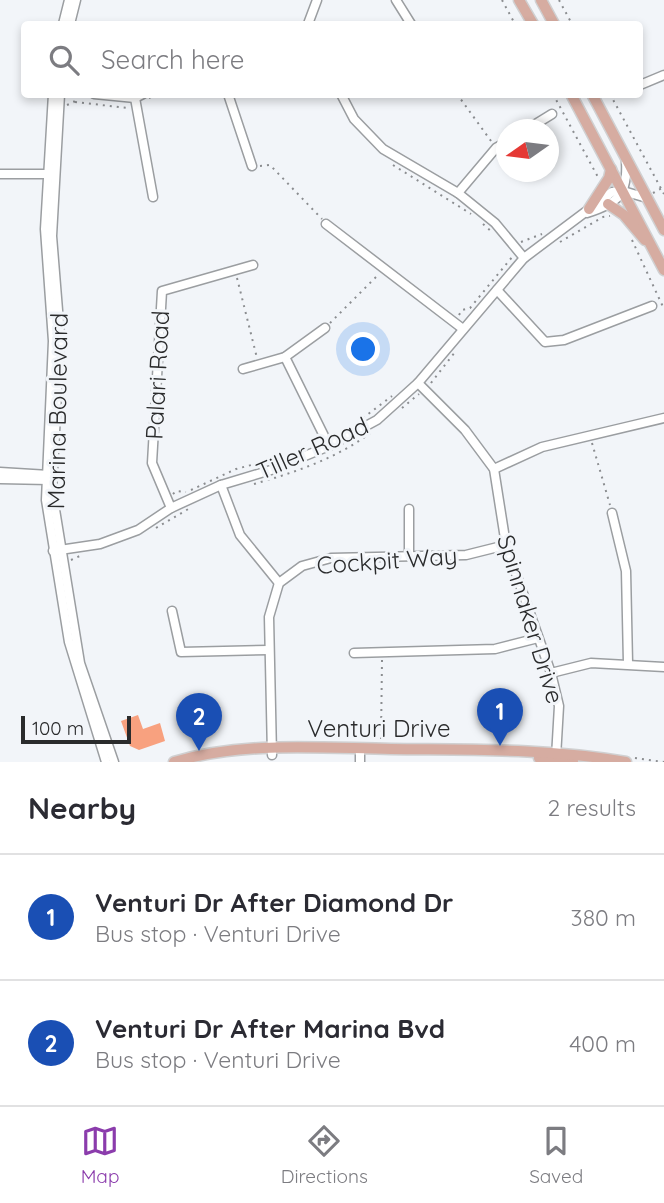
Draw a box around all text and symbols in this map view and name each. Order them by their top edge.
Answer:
search box [21,21,643,98]
icon: search [45,41,83,79]
text: Search here [101,43,245,76]
north arrow [496,119,559,182]
street label: Palari Road [139,310,175,440]
street label: Marina Boulevard [40,312,74,510]
your location [346,332,380,366]
street label: Tiller Road [251,410,373,486]
street label: Spinnaker Drive [491,531,571,707]
street label: Cockpit Way [316,540,458,580]
pin: 1 [477,688,523,746]
pin: 2 [176,693,222,751]
scale bar [21,713,131,745]
street label: Venturi Drive [307,713,451,743]
text: 100 m [32,716,84,740]
text: Nearby [28,789,136,827]
text: 2 results [547,793,636,822]
text: Venturi Dr After Diamond Dr [95,886,453,919]
text: 1 [47,903,55,932]
text: 380 m [571,903,636,932]
text: Bus stop · Venturi Drive [95,919,341,948]
text: Venturi Dr After Marina Bvd [95,1012,445,1045]
text: 2 [44,1029,58,1058]
text: 400 m [569,1029,636,1058]
text: Bus stop · Venturi Drive [95,1045,341,1074]
tab: Map [81,1122,119,1188]
tab: Directions [281,1122,368,1188]
tab: Saved [529,1122,583,1188]

